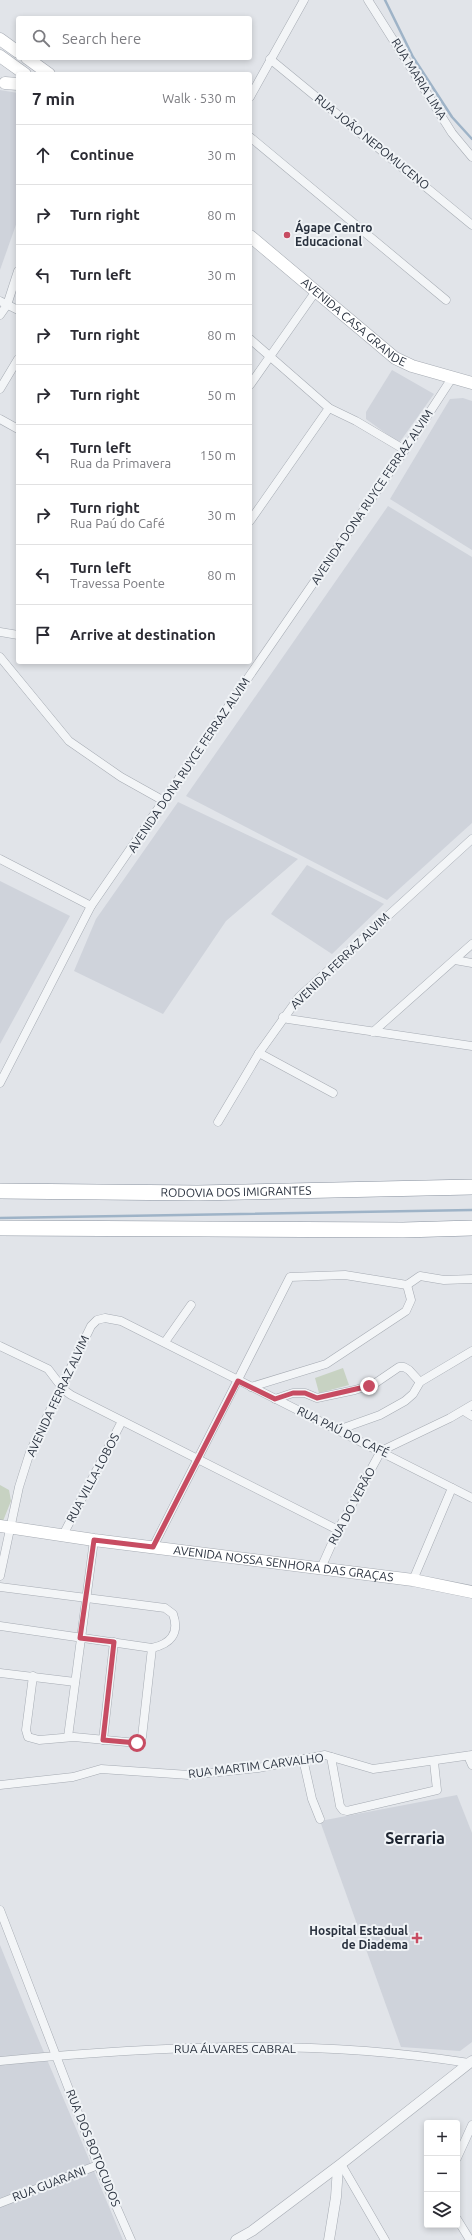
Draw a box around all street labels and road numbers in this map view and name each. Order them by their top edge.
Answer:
street label: RUA MARIA LIMA [389,36,450,122]
street label: RUA JOÃO NEPOMUCENO [312,91,432,192]
street label: AVENIDA CASA GRANDE [299,275,409,368]
street label: AVENIDA DONA RUYCE FERRAZ ALVIM [308,407,435,587]
street label: AVENIDA DONA RUYCE FERRAZ ALVIM [125,675,252,855]
street label: AVENIDA FERRAZ ALVIM [288,910,392,1011]
street label: RODOVIA DOS IMIGRANTES [160,1184,312,1199]
street label: AVENIDA FERRAZ ALVIM [24,1333,91,1458]
street label: RUA PAÚ DO CAFÉ [295,1404,392,1460]
street label: RUA VILLA-LOBOS [64,1431,122,1525]
street label: RUA DO VERÃO [326,1465,377,1547]
street label: AVENIDA NOSSA SENHORA DAS GRAÇAS [173,1543,394,1584]
street label: RUA MARTIM CARVALHO [187,1751,324,1780]
street label: RUA ÁLVARES CABRAL [174,2042,296,2055]
street label: RUA DOS BOTOCUDOS [64,2087,123,2208]
street label: RUA GUARANI [10,2164,87,2203]

